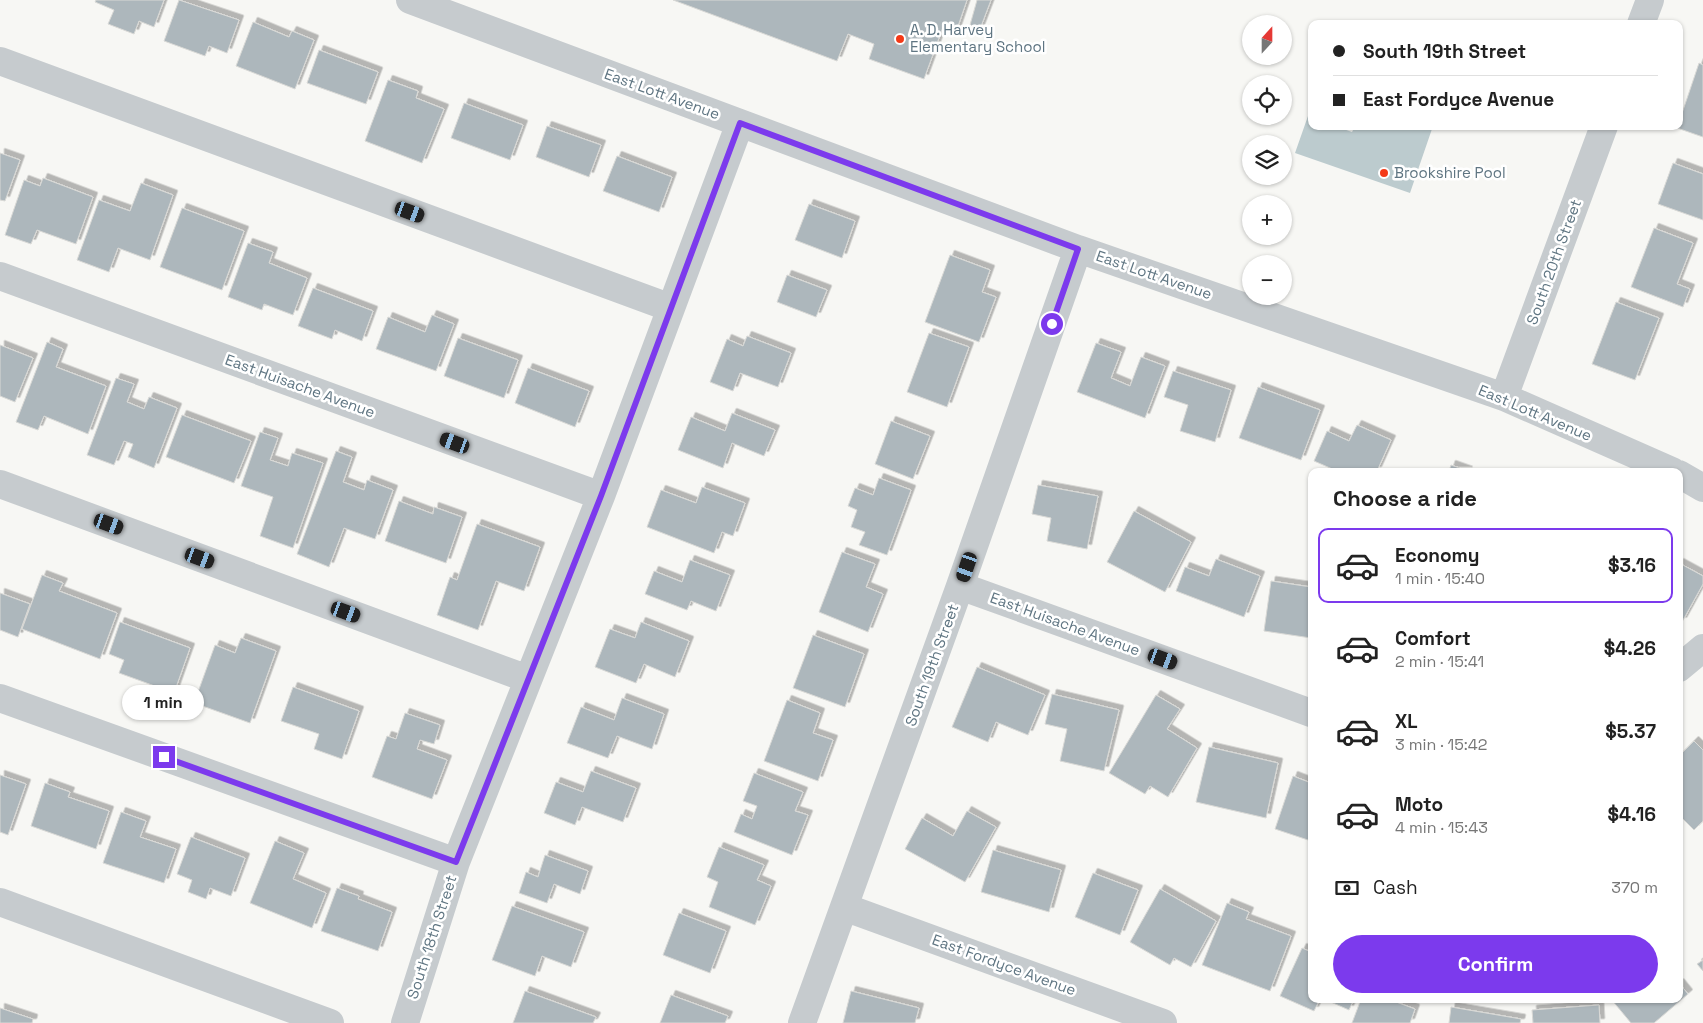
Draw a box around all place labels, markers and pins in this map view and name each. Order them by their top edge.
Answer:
place label: A. D. Harvey Elementary School [910,20,1046,56]
marker: A. D. Harvey Elementary School [894,33,906,45]
place label: Brookshire Pool [1394,163,1506,182]
marker: Brookshire Pool [1378,167,1390,179]

